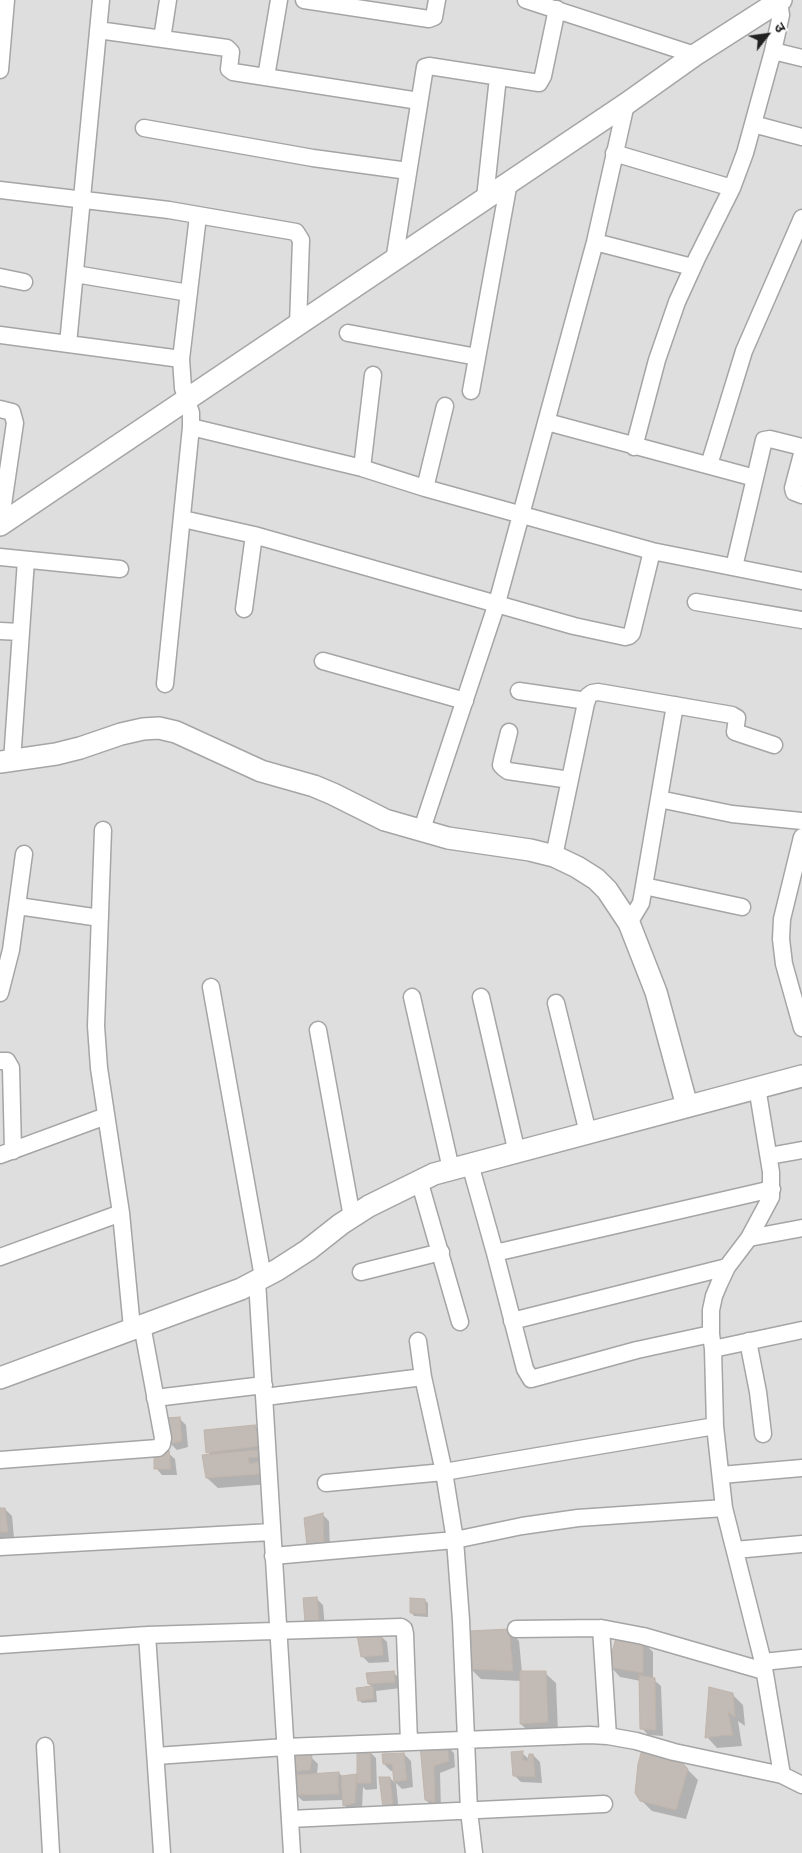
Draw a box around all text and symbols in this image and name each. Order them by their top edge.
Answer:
north arrow [742,10,792,60]
text: उ [770,19,790,36]

